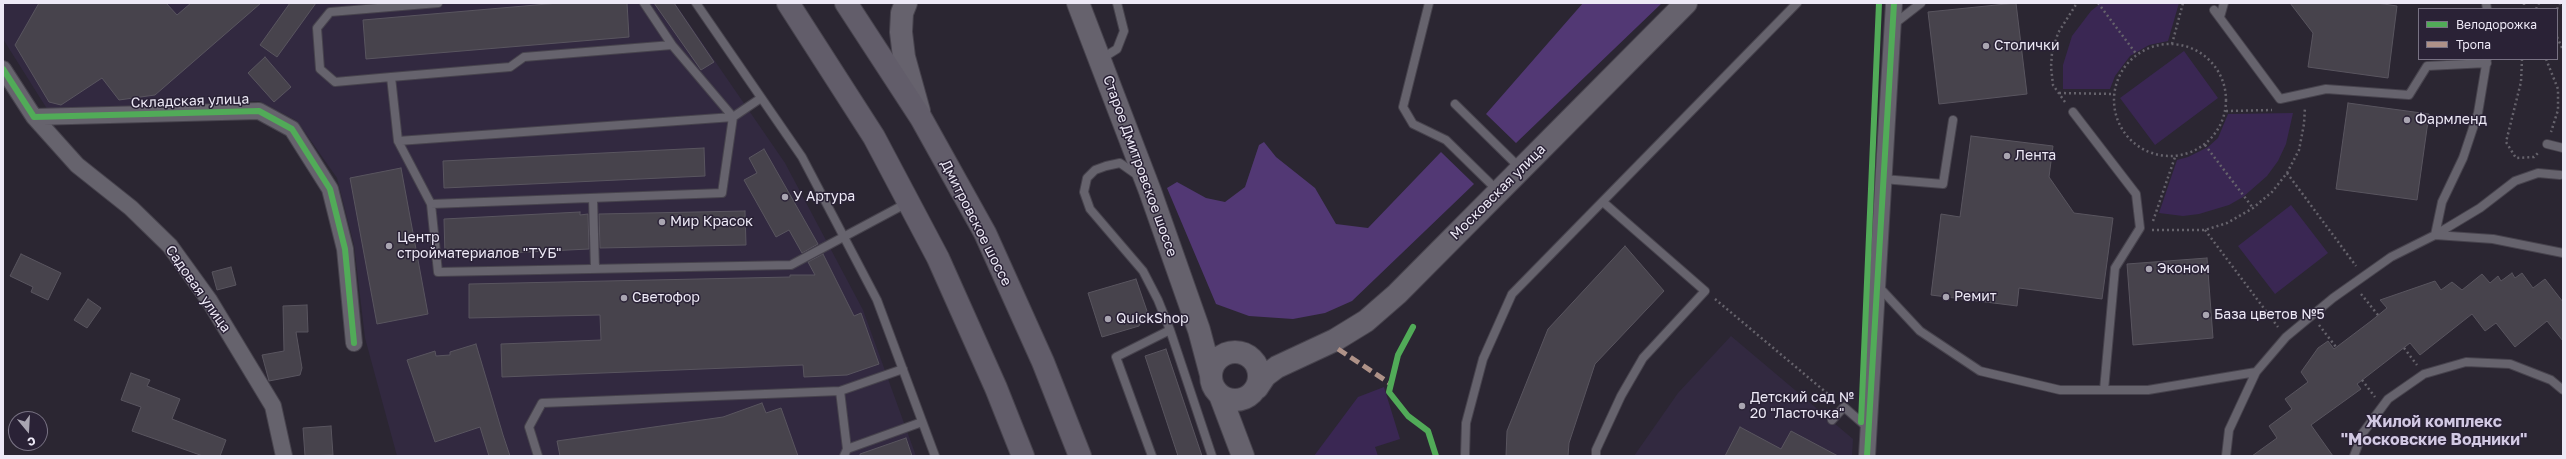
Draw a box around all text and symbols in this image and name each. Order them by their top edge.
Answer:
legend [2418,8,2558,60]
text: Велодорожка [2456,17,2537,32]
text: Тропа [2456,37,2491,52]
place label: Столички [1994,38,2060,54]
marker: Столички [1981,41,1991,51]
street label: Старое Дмитровское шоссе [1099,73,1181,259]
street label: Складская улица [131,91,249,111]
place label: Фармленд [2415,112,2487,128]
marker: Фармленд [2402,115,2412,125]
street label: Московская улица [1447,141,1549,243]
place label: Лента [2015,148,2056,164]
marker: Лента [2002,151,2012,161]
street label: Дмитровское шоссе [937,157,1015,289]
place label: У Артура [793,189,855,205]
marker: У Артура [780,192,790,202]
place label: Мир Красок [670,214,753,230]
marker: Мир Красок [657,217,667,227]
place label: Центр стройматериалов "ТУБ" [397,230,561,262]
marker: Центр стройматериалов "ТУБ" [384,241,394,251]
street label: Садовая улица [162,242,234,336]
place label: Эконом [2157,261,2210,277]
marker: Эконом [2144,264,2154,274]
place label: Ремит [1954,289,1997,305]
place label: Светофор [632,290,700,306]
marker: Ремит [1941,292,1951,302]
marker: Светофор [619,293,629,303]
place label: База цветов №5 [2214,307,2325,323]
marker: База цветов №5 [2201,310,2211,320]
place label: QuickShop [1116,311,1189,327]
marker: QuickShop [1103,314,1113,324]
place label: Детский сад № 20 "Ласточка" [1750,390,1854,422]
marker: Детский сад № 20 "Ласточка" [1737,401,1747,411]
north arrow [8,411,48,451]
district label: Жилой комплекс "Московские Водники" [2341,412,2527,450]
text: С [26,435,37,449]

